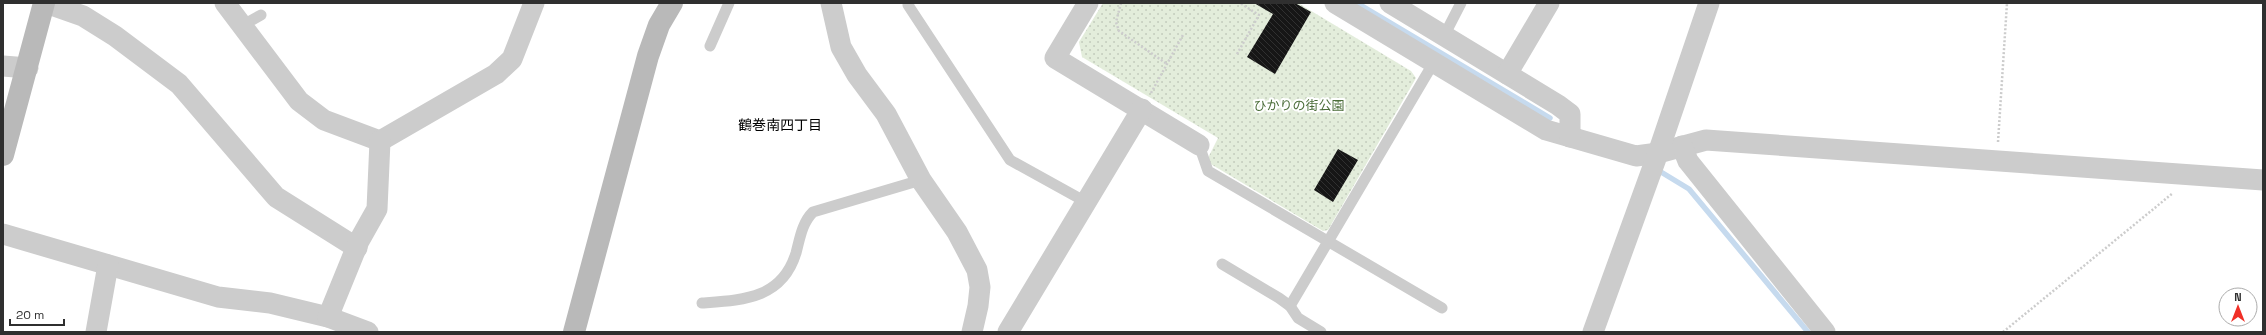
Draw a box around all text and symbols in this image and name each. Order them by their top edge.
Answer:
park label: ひかりの街公園 [1253,97,1345,114]
district label: 鶴巻南四丁目 [738,116,822,134]
north arrow [2218,287,2258,327]
text: N [2234,290,2242,304]
scale bar [10,301,64,327]
text: 20 m [16,307,44,323]

